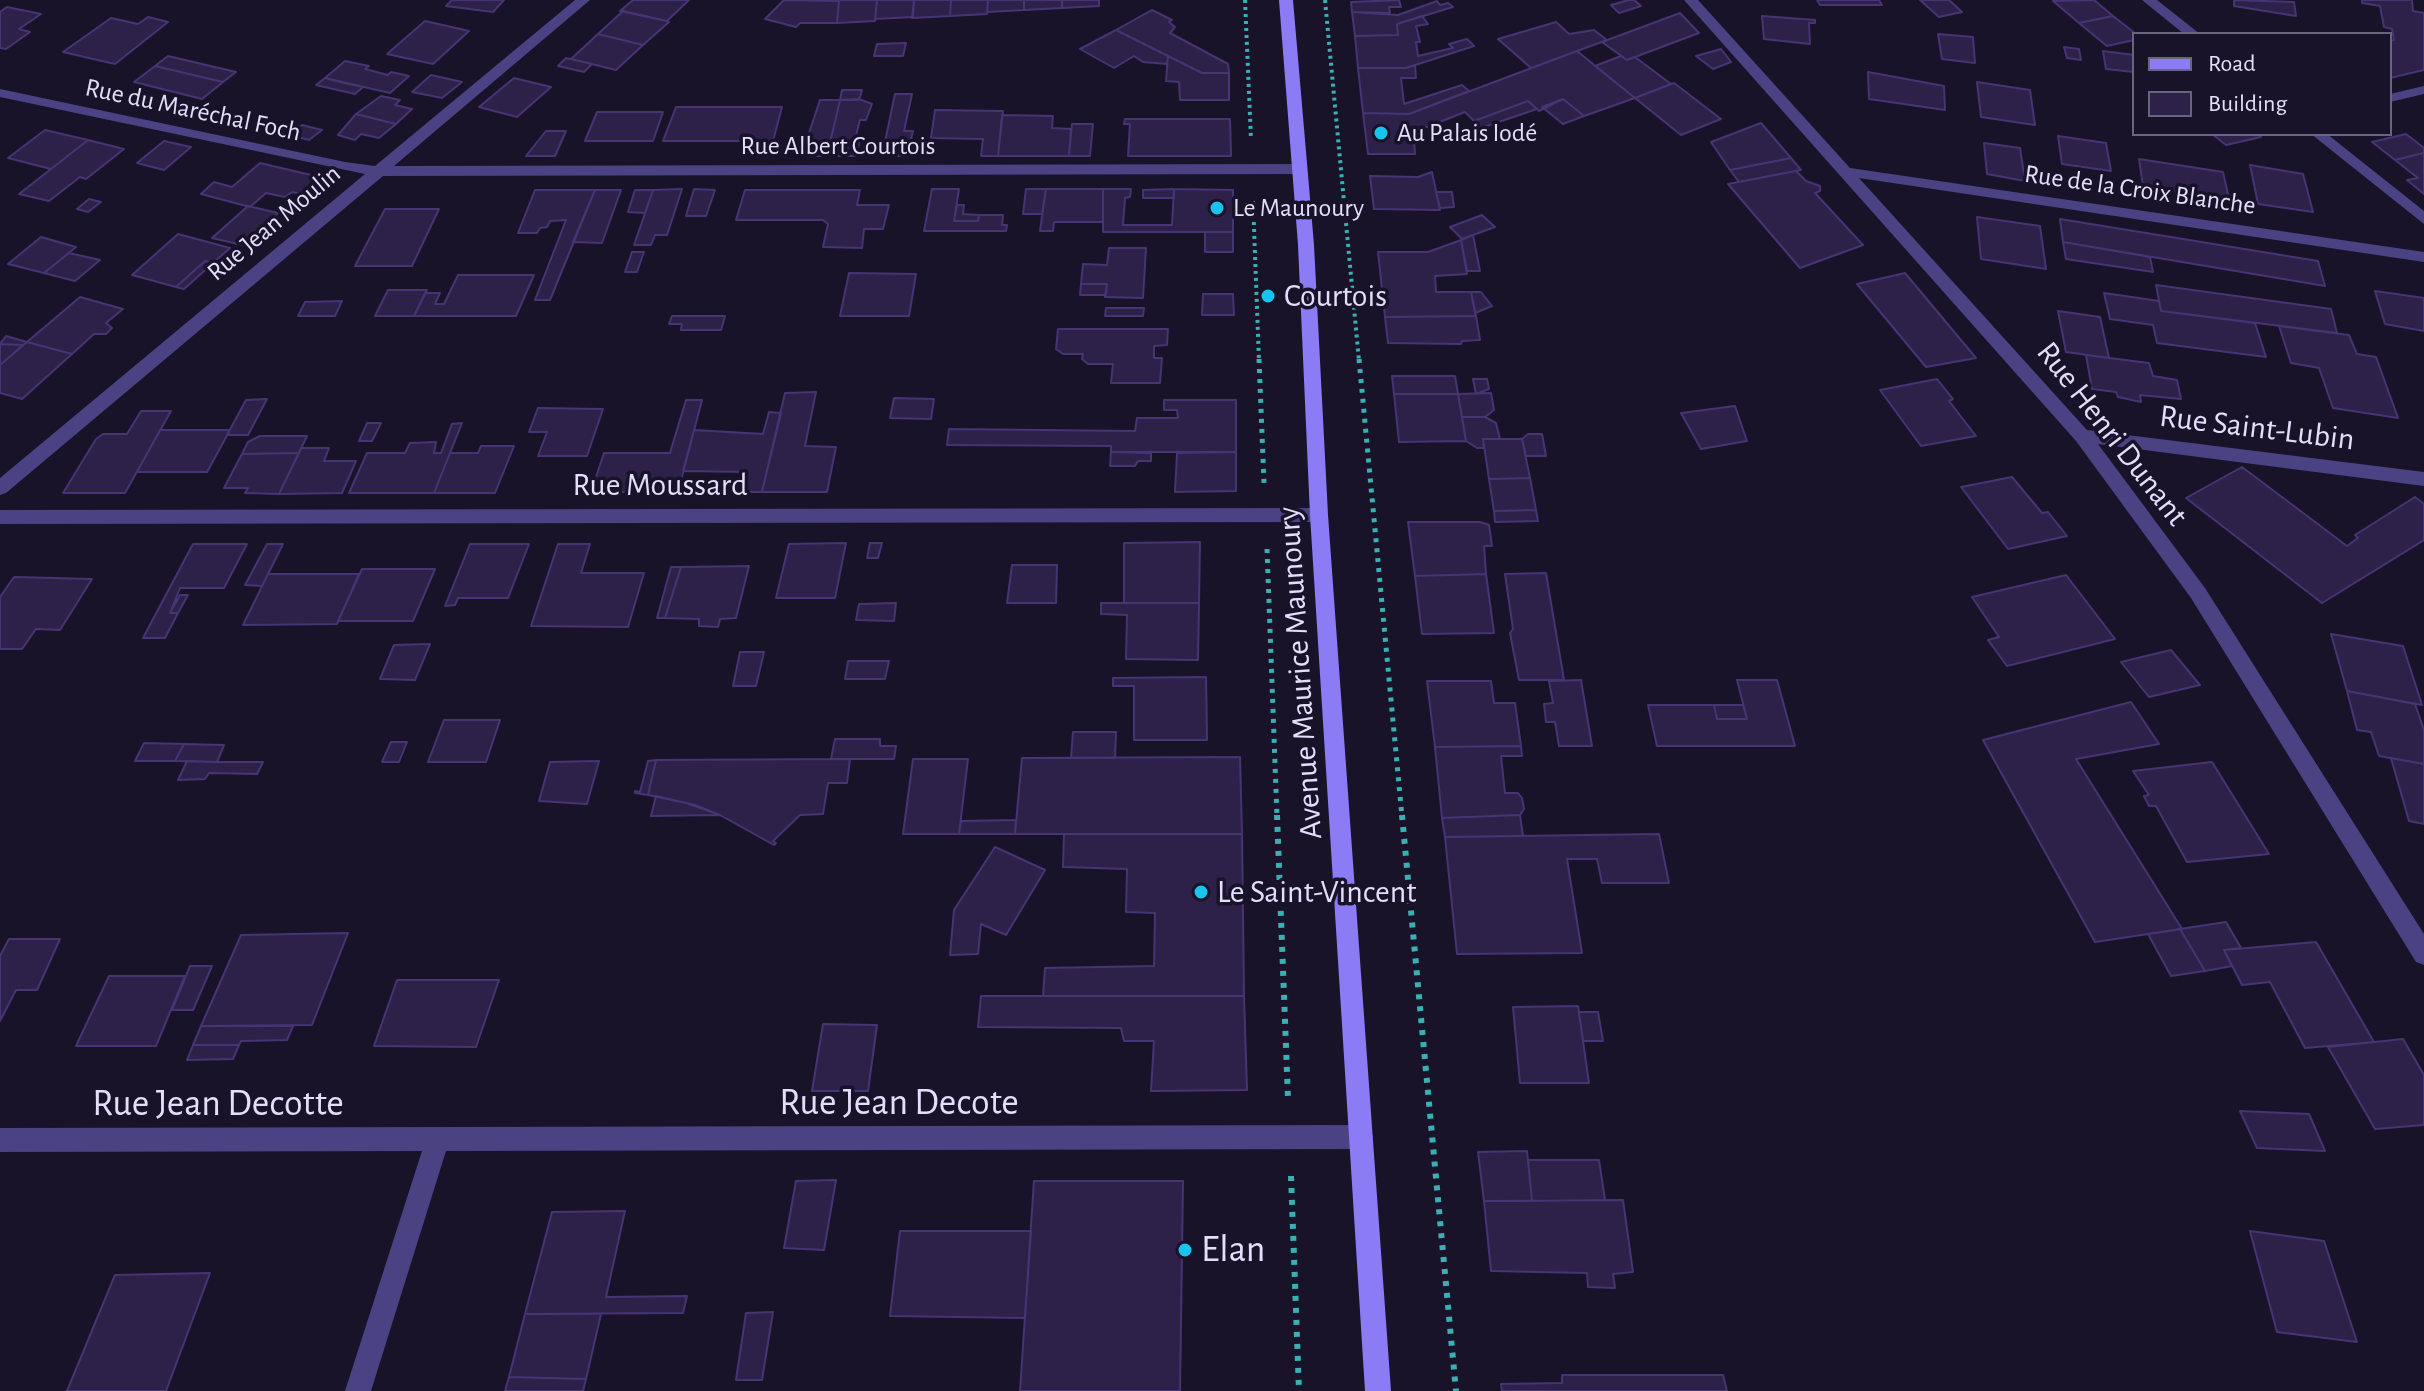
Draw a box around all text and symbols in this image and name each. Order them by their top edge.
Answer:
legend [2132,32,2392,136]
text: Road [2208,52,2256,76]
street label: Rue du Maréchal Foch [82,72,304,148]
text: Building [2208,92,2287,116]
place label: Au Palais Iodé [1397,117,1537,149]
marker: Au Palais Iodé [1372,124,1390,142]
street label: Rue Albert Courtois [741,130,935,162]
street label: Rue Jean Moulin [201,158,347,288]
street label: Rue de la Croix Blanche [2022,158,2258,222]
place label: Le Maunoury [1233,192,1364,224]
marker: Le Maunoury [1208,199,1226,217]
place label: Courtois [1284,277,1387,315]
marker: Courtois [1259,287,1277,305]
street label: Rue Henri Dunant [2028,334,2196,534]
street label: Rue Saint-Lubin [2157,397,2357,459]
street label: Rue Moussard [572,466,748,504]
street label: Avenue Maurice Maunoury [1269,506,1331,840]
place label: Le Saint-Vincent [1217,873,1416,911]
marker: Le Saint-Vincent [1192,883,1210,901]
street label: Rue Jean Decote [779,1080,1019,1126]
street label: Rue Jean Decotte [92,1081,344,1127]
place label: Elan [1201,1227,1265,1273]
marker: Elan [1176,1241,1194,1259]

